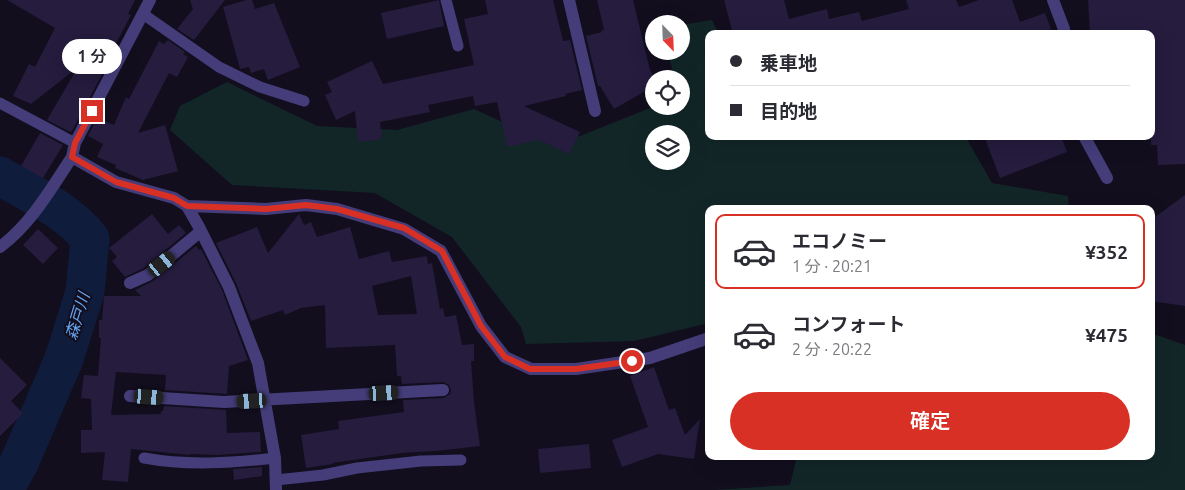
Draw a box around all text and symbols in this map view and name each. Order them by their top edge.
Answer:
north arrow [645,15,690,60]
map controls [645,15,690,170]
callout: 1 分 [62,38,122,74]
text: 1 分 [78,47,106,65]
text: 乗車地 [760,52,817,74]
button: locate [645,70,690,115]
route end [81,100,103,122]
text: 目的地 [760,100,817,122]
button: layers [645,125,690,170]
icon: car [732,229,777,274]
text: エコノミー [792,230,887,252]
text: ¥352 [1085,241,1128,263]
car [145,249,178,279]
text: 1 分 · 20:21 [792,257,872,275]
water label: 森戸川 [61,289,93,342]
icon: car [732,312,777,357]
text: コンフォート [792,313,905,335]
text: ¥475 [1085,324,1128,346]
text: 2 分 · 20:22 [792,340,872,358]
route start [621,350,643,372]
car [368,385,399,401]
car [133,388,164,406]
button: 確定 [730,392,1130,450]
car [236,393,267,409]

